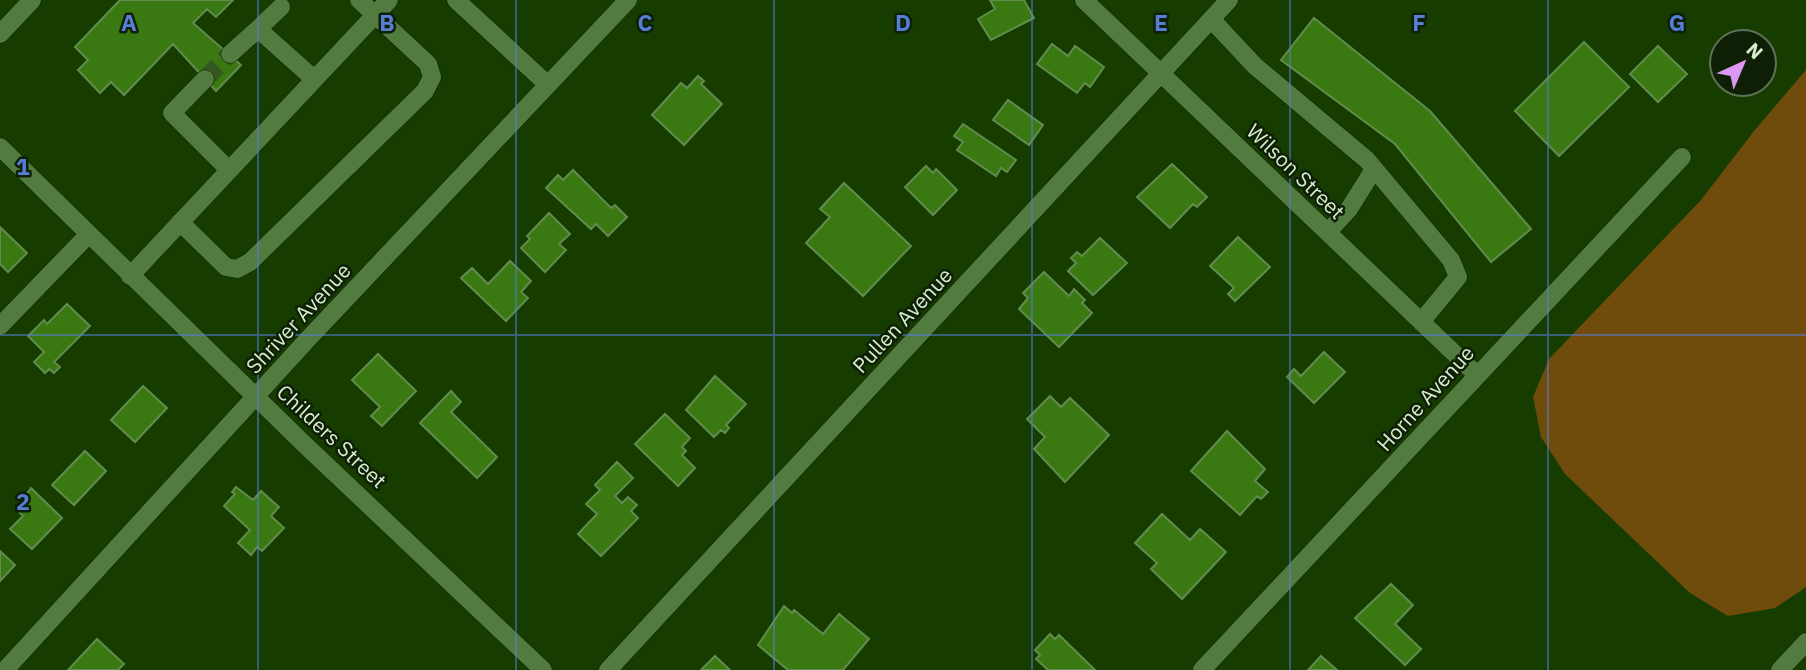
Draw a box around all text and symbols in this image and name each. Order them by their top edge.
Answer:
text: A [121,7,137,37]
text: B [379,7,395,37]
text: C [638,7,653,37]
text: D [895,7,911,37]
text: E [1154,7,1168,37]
text: F [1412,7,1426,37]
text: G [1669,7,1685,37]
north arrow [1708,28,1778,98]
text: N [1742,37,1768,64]
street label: Wilson Street [1241,117,1351,225]
text: 1 [16,151,30,181]
street label: Shriver Avenue [239,257,357,379]
street label: Pullen Avenue [846,261,958,379]
street label: Horne Avenue [1370,339,1480,457]
street label: Childers Street [271,378,393,494]
text: 2 [16,486,30,516]

